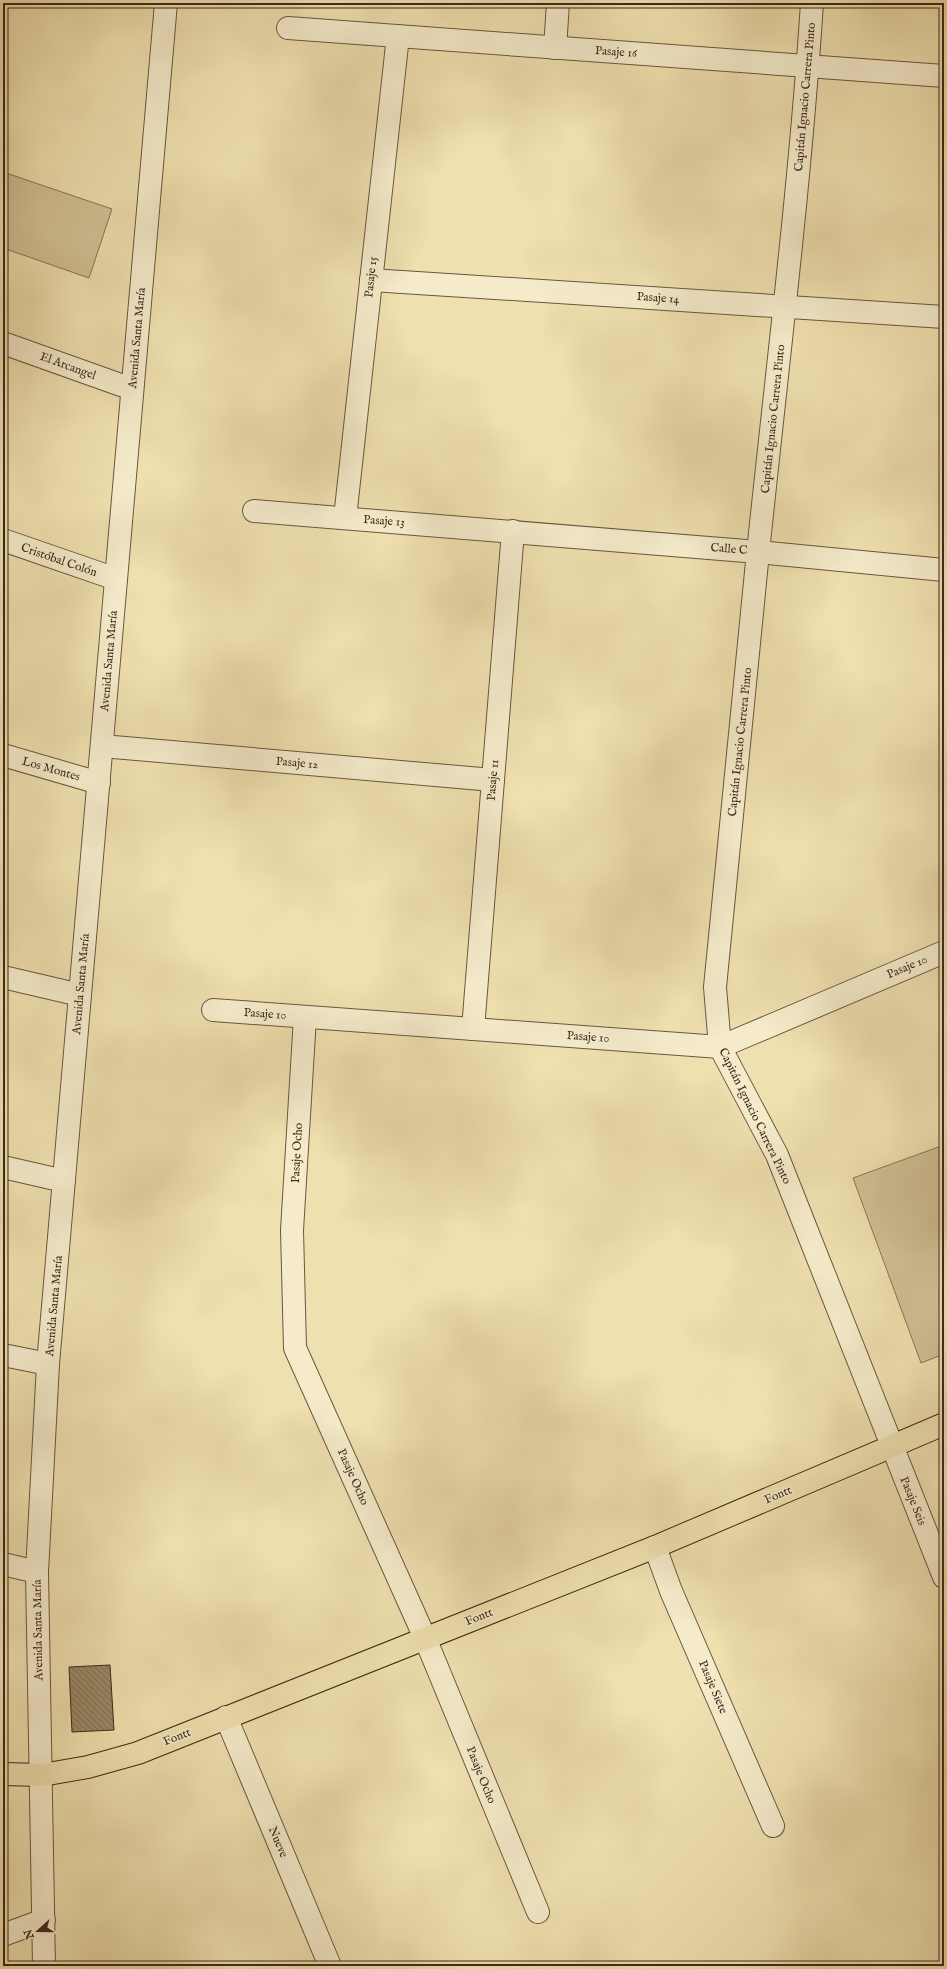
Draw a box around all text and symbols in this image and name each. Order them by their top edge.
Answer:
street label: Capitán Ignacio Carrera Pinto [791,21,820,172]
street label: Pasaje 16 [595,43,638,61]
street label: Pasaje 15 [361,255,381,298]
street label: Avenida Santa María [125,286,149,390]
street label: Pasaje 14 [636,289,680,307]
street label: Capitán Ignacio Carrera Pinto [758,343,789,494]
street label: El Arcangel [38,349,99,383]
street label: Pasaje 13 [363,512,405,530]
street label: Cristóbal Colón [19,540,100,580]
street label: Calle C [710,540,748,558]
street label: Avenida Santa María [97,609,121,713]
street label: Capitán Ignacio Carrera Pinto [725,666,756,817]
street label: Los Montes [20,754,82,784]
street label: Pasaje 12 [275,754,319,772]
street label: Pasaje 11 [484,759,502,801]
street label: Avenida Santa María [69,932,93,1036]
street label: Pasaje 10 [884,952,930,982]
street label: Pasaje 10 [243,1005,287,1023]
street label: Pasaje 10 [566,1028,610,1046]
street label: Capitán Ignacio Carrera Pinto [715,1045,795,1187]
street label: Pasaje Ocho [288,1122,306,1184]
street label: Avenida Santa María [42,1254,66,1358]
street label: Pasaje Ocho [334,1446,372,1508]
street label: Pasaje Seis [896,1474,930,1528]
street label: Fontt [762,1483,794,1507]
street label: Avenida Santa María [30,1578,46,1682]
street label: Fontt [463,1605,495,1629]
street label: Pasaje Siete [695,1658,731,1717]
street label: Fontt [161,1725,193,1749]
street label: Pasaje Ocho [463,1744,499,1806]
street label: Nueve [265,1824,291,1860]
north arrow [18,1911,58,1951]
text: N [21,1927,38,1942]

